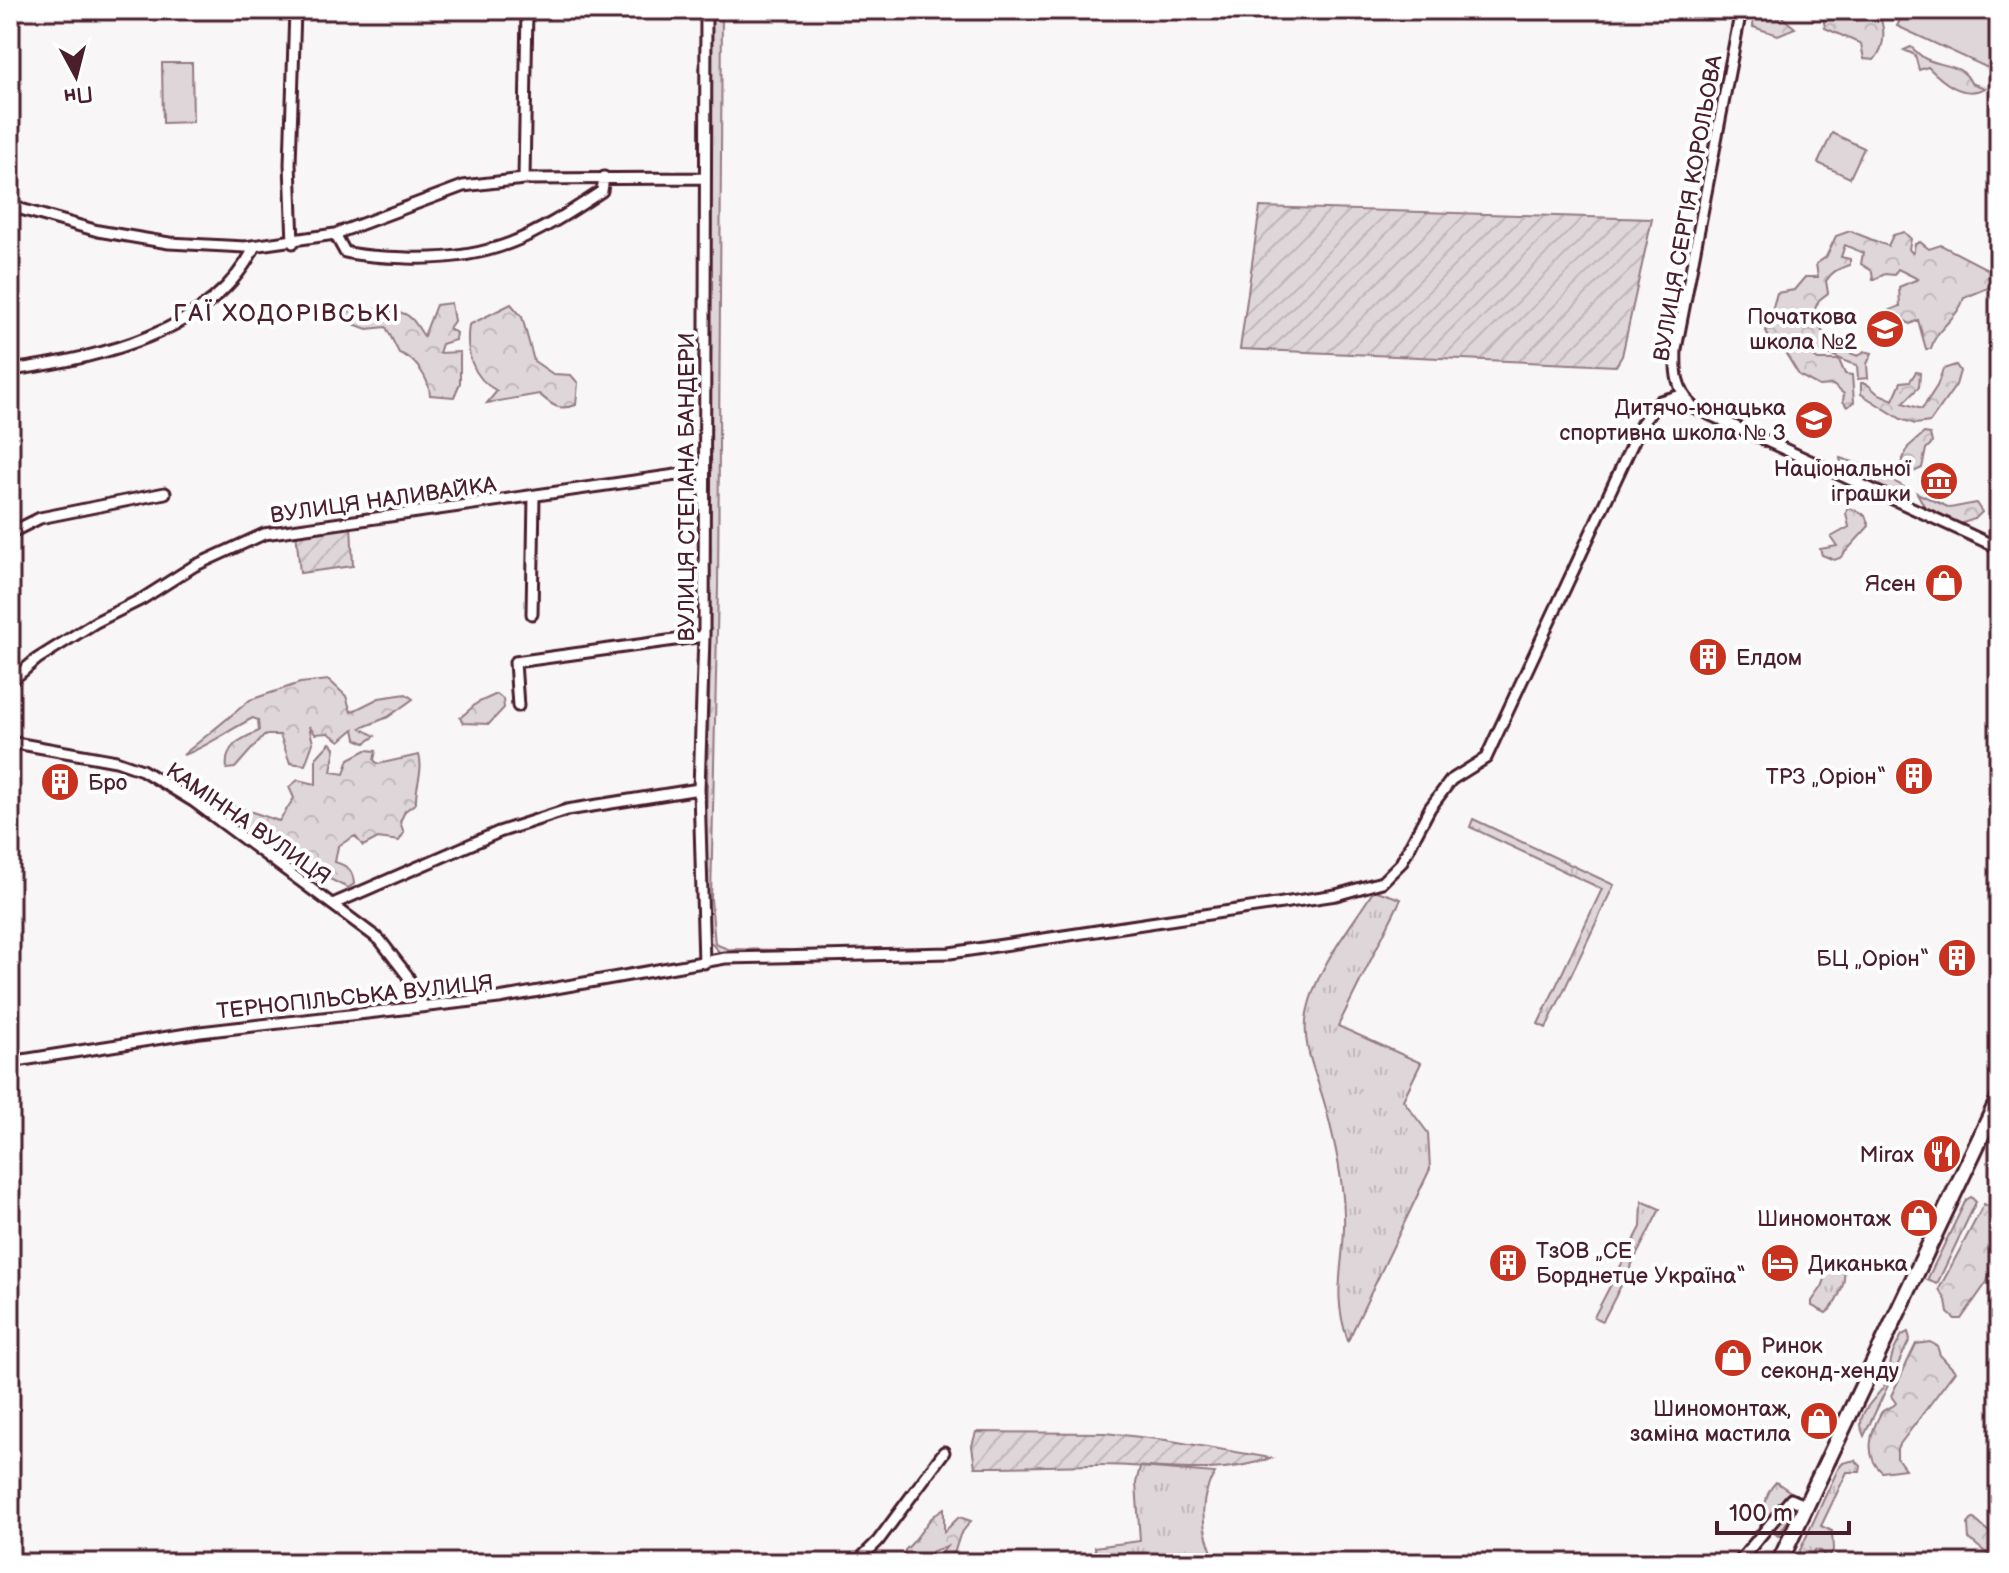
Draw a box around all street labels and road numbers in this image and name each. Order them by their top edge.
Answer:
street label: ВУЛИЦЯ СЕРГІЯ КОРОЛЬОВА [1648,53,1729,363]
street label: ВУЛИЦЯ СТЕПАНА БАНДЕРИ [674,332,701,642]
street label: ВУЛИЦЯ НАЛИВАЙКА [269,471,499,530]
street label: КАМІННА ВУЛИЦЯ [161,757,336,891]
street label: ТЕРНОПІЛЬСЬКА ВУЛИЦЯ [215,970,495,1025]

